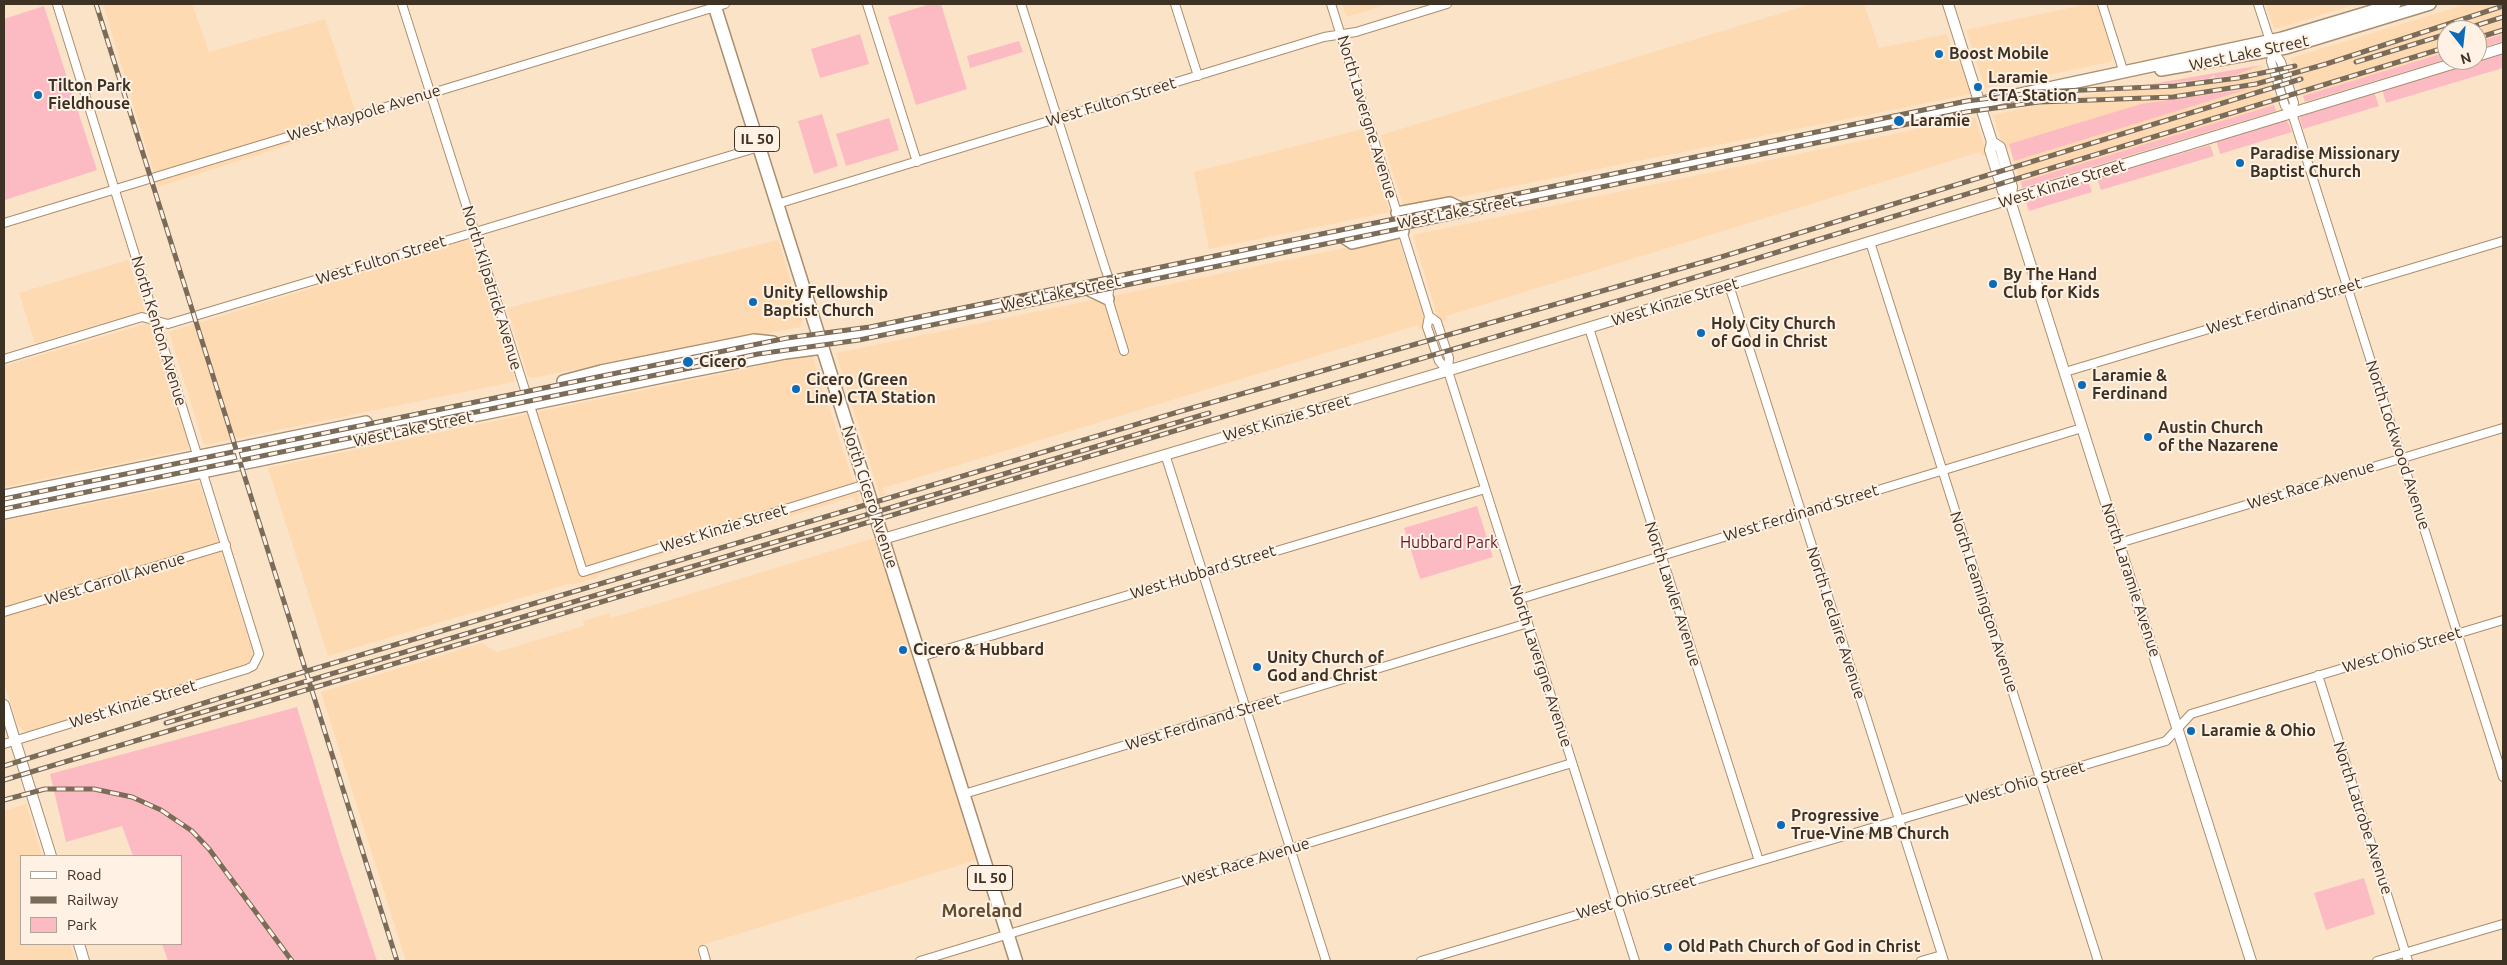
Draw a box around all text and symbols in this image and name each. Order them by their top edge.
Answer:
north arrow [2437,20,2487,70]
street label: West Lake Street [2188,31,2310,75]
street label: North Lavergne Avenue [1333,33,1401,201]
place label: Boost Mobile [1949,44,2049,64]
marker: Boost Mobile [1933,48,1945,60]
text: N [2459,49,2473,68]
place label: Laramie CTA Station [1988,68,2077,106]
street label: West Fulton Street [1044,73,1178,131]
place label: Tilton Park Fieldhouse [48,76,131,114]
street label: West Maypole Avenue [285,81,443,145]
marker: Laramie CTA Station [1972,81,1984,93]
marker: Tilton Park Fieldhouse [32,89,44,101]
place label: Laramie [1910,111,1970,131]
marker: Laramie [1892,114,1906,128]
road number: IL 50 [734,126,780,152]
place label: Paradise Missionary Baptist Church [2250,144,2400,182]
street label: West Kinzie Street [1996,156,2128,212]
marker: Paradise Missionary Baptist Church [2234,157,2246,169]
street label: West Lake Street [1395,191,1519,233]
street label: North Kilpatrick Avenue [458,203,526,373]
street label: West Fulton Street [314,231,448,289]
street label: North Kenton Avenue [127,254,191,408]
place label: By The Hand Club for Kids [2003,265,2100,303]
street label: West Lake Street [1000,271,1122,315]
street label: West Ferdinand Street [2204,273,2364,339]
street label: West Kinzie Street [1609,274,1741,330]
marker: By The Hand Club for Kids [1987,278,1999,290]
place label: Unity Fellowship Baptist Church [763,283,888,321]
marker: Unity Fellowship Baptist Church [747,296,759,308]
place label: Holy City Church of God in Christ [1711,314,1836,352]
marker: Holy City Church of God in Christ [1695,327,1707,339]
place label: Cicero [699,352,747,372]
marker: Cicero [681,355,695,369]
street label: North Lockwood Avenue [2362,358,2434,532]
place label: Laramie & Ferdinand [2092,366,2168,404]
place label: Cicero (Green Line) CTA Station [806,370,936,408]
marker: Laramie & Ferdinand [2076,379,2088,391]
marker: Cicero (Green Line) CTA Station [790,383,802,395]
street label: West Kinzie Street [1221,391,1353,445]
street label: West Lake Street [352,407,474,451]
place label: Austin Church of the Nazarene [2158,418,2278,456]
street label: North Cicero Avenue [838,423,902,571]
marker: Austin Church of the Nazarene [2142,431,2154,443]
street label: West Race Avenue [2245,456,2377,514]
street label: West Ferdinand Street [1721,480,1881,546]
street label: West Kinzie Street [658,500,790,556]
street label: North Laramie Avenue [2097,501,2165,659]
street label: North Leamington Avenue [1946,509,2022,695]
street label: North Lawler Avenue [1640,519,1706,669]
park label: Hubbard Park [1400,533,1498,553]
street label: West Hubbard Street [1128,541,1278,603]
street label: North Leclaire Avenue [1802,544,1870,702]
street label: West Carroll Avenue [42,549,188,609]
street label: North Lavergne Avenue [1506,582,1576,750]
street label: West Ohio Street [2340,623,2464,677]
place label: Cicero & Hubbard [913,640,1044,660]
marker: Cicero & Hubbard [897,644,909,656]
place label: Unity Church of God and Christ [1267,648,1384,686]
marker: Unity Church of God and Christ [1251,661,1263,673]
street label: West Kinzie Street [67,676,199,732]
street label: West Ferdinand Street [1123,689,1283,755]
place label: Laramie & Ohio [2201,721,2316,741]
marker: Laramie & Ohio [2185,725,2197,737]
street label: North Latrobe Avenue [2329,739,2397,897]
street label: West Ohio Street [1963,757,2087,809]
place label: Progressive True-Vine MB Church [1791,806,1949,844]
marker: Progressive True-Vine MB Church [1775,819,1787,831]
street label: West Race Avenue [1180,833,1312,891]
legend [20,855,182,945]
text: Road [67,866,102,883]
road number: IL 50 [968,866,1012,890]
street label: West Ohio Street [1574,871,1698,923]
text: Railway [67,891,118,908]
district label: Moreland [941,900,1023,922]
text: Park [67,916,97,933]
place label: Old Path Church of God in Christ [1678,937,1921,957]
marker: Old Path Church of God in Christ [1662,941,1674,953]

